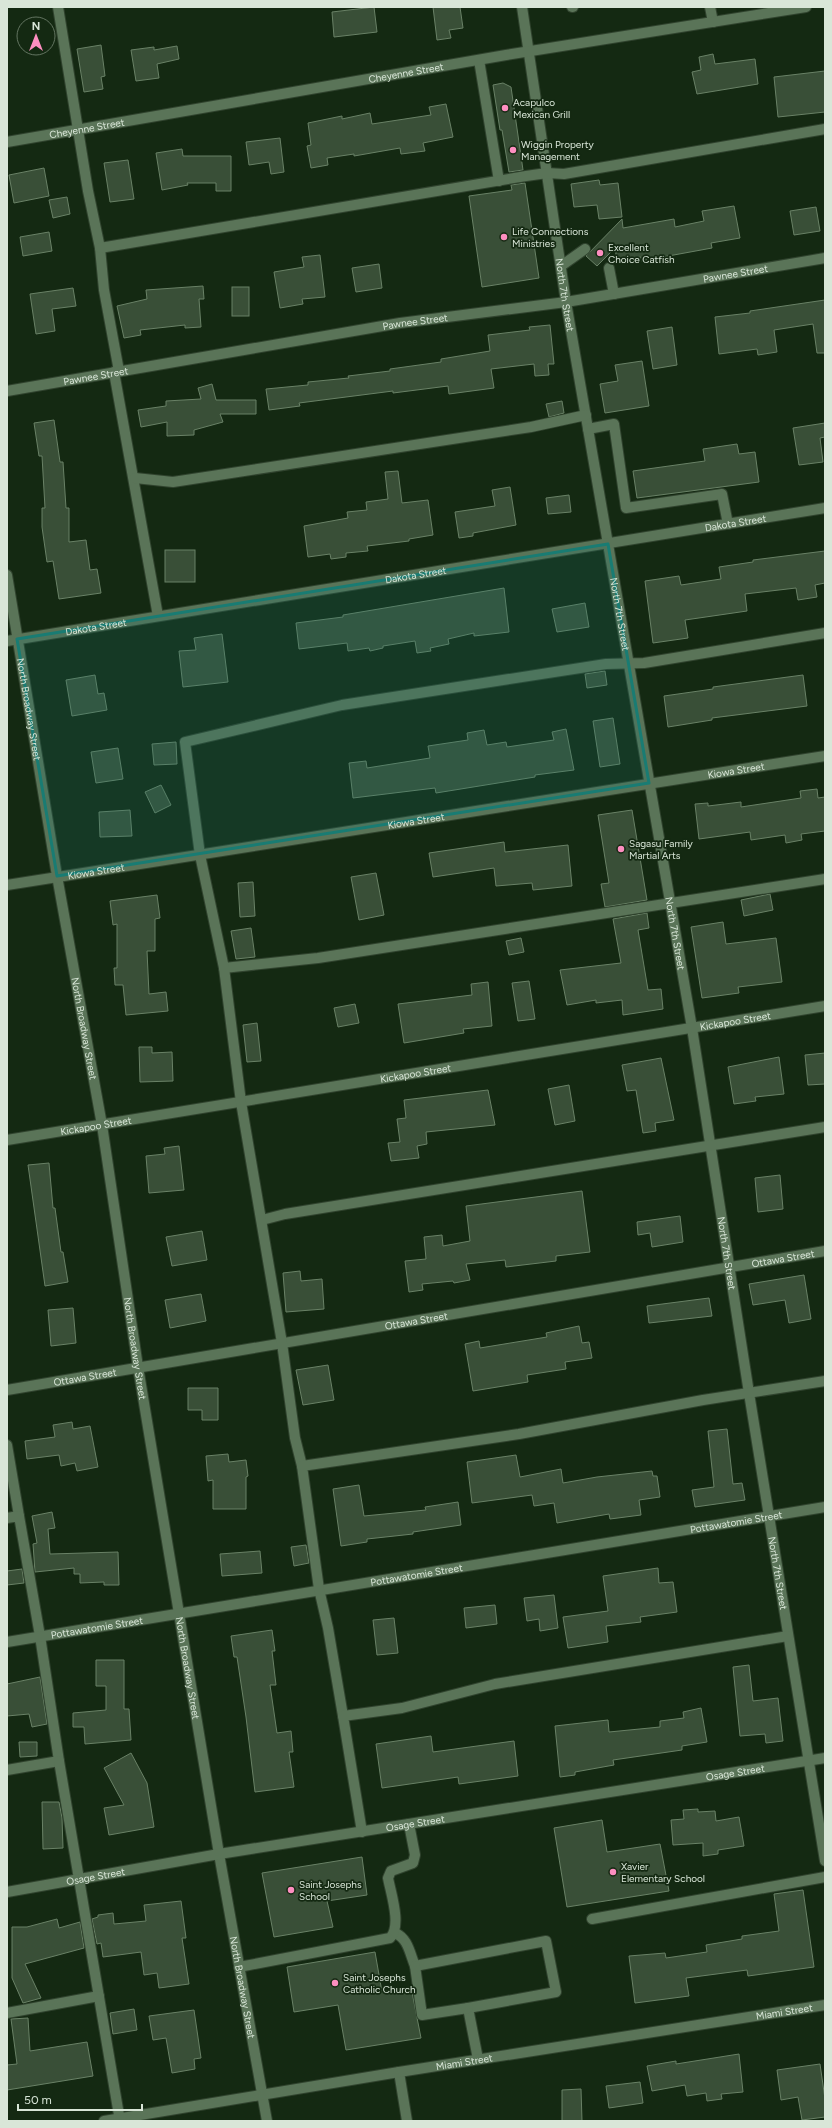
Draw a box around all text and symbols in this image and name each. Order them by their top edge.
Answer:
north arrow [16,16,56,56]
text: N [32,20,40,33]
street label: Cheyenne Street [367,59,445,85]
place label: Acapulco Mexican Grill [513,96,570,121]
marker: Acapulco Mexican Grill [500,103,510,113]
street label: Cheyenne Street [48,115,126,141]
place label: Wiggin Property Management [521,138,594,163]
marker: Wiggin Property Management [508,145,518,155]
place label: Life Connections Ministries [512,225,589,250]
marker: Life Connections Ministries [499,232,509,242]
place label: Excellent Choice Catfish [608,241,675,266]
marker: Excellent Choice Catfish [595,248,605,258]
street label: North 7th Street [553,257,578,333]
street label: Pawnee Street [702,261,769,285]
street label: Pawnee Street [381,311,449,332]
street label: Pawnee Street [62,364,129,388]
street label: Dakota Street [704,511,767,534]
street label: Dakota Street [384,563,447,586]
street label: North 7th Street [607,576,633,652]
street label: Dakota Street [64,615,128,638]
street label: North Broadway Street [14,657,44,762]
street label: Kiowa Street [707,759,766,781]
street label: Kiowa Street [387,810,446,831]
place label: Sagasu Family Martial Arts [629,837,693,862]
marker: Sagasu Family Martial Arts [616,844,626,854]
street label: Kiowa Street [67,860,126,882]
street label: North 7th Street [663,896,688,971]
street label: North Broadway Street [69,976,100,1081]
street label: Kickapoo Street [699,1008,772,1033]
street label: Kickapoo Street [379,1061,452,1085]
street label: Kickapoo Street [59,1113,133,1138]
street label: North 7th Street [715,1216,739,1291]
street label: Ottawa Street [750,1246,816,1270]
street label: North Broadway Street [121,1296,150,1401]
street label: Ottawa Street [384,1309,449,1332]
street label: Ottawa Street [52,1365,118,1389]
street label: Pottawatomie Street [689,1508,783,1536]
street label: North 7th Street [766,1535,791,1611]
street label: Pottawatomie Street [369,1560,464,1588]
street label: Pottawatomie Street [50,1613,144,1641]
street label: North Broadway Street [173,1616,203,1720]
street label: Osage Street [705,1761,766,1783]
street label: Osage Street [385,1812,446,1834]
place label: Xavier Elementary School [621,1860,705,1885]
street label: Osage Street [65,1864,126,1888]
marker: Xavier Elementary School [608,1867,618,1877]
place label: Saint Josephs School [299,1878,362,1903]
marker: Saint Josephs School [286,1885,296,1895]
street label: North Broadway Street [227,1935,259,2040]
place label: Saint Josephs Catholic Church [343,1971,416,1996]
marker: Saint Josephs Catholic Church [330,1978,340,1988]
street label: Miami Street [755,2001,814,2022]
street label: Miami Street [435,2051,494,2073]
scale bar [18,2086,142,2112]
text: 50 m [24,2093,52,2107]

